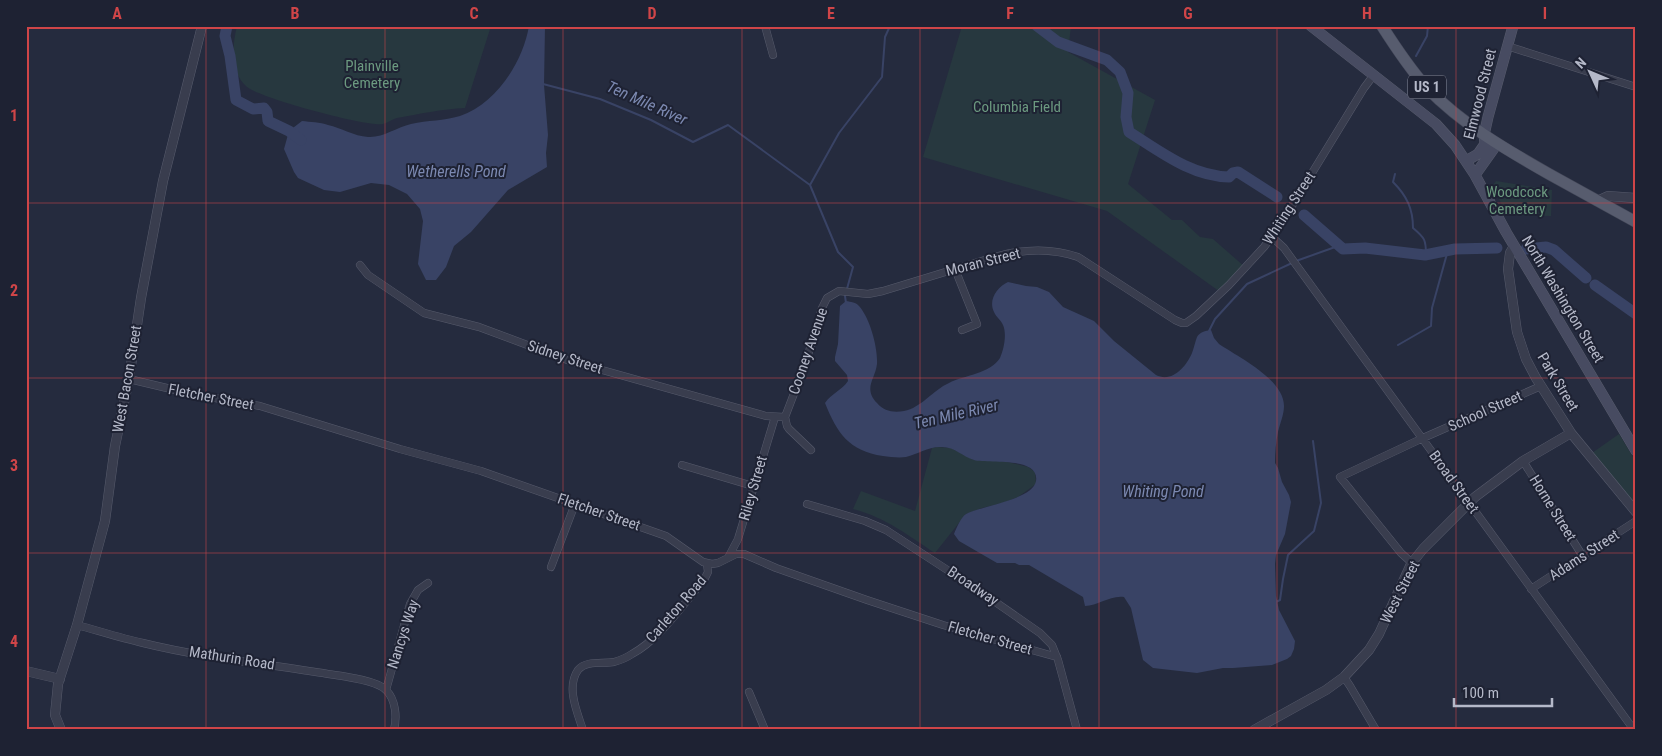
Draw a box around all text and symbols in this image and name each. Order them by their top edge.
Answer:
text: A [112,4,122,23]
text: B [291,4,300,23]
text: C [469,4,479,23]
text: D [647,4,657,23]
text: E [827,4,835,23]
text: F [1006,4,1014,23]
text: G [1183,4,1193,23]
text: H [1362,4,1372,23]
text: I [1543,4,1547,23]
street label: Elmwood Street [1460,47,1500,141]
north arrow [1564,48,1614,98]
text: N [1572,54,1589,72]
park label: Plainville Cemetery [344,57,400,92]
road number: US 1 [1408,75,1446,98]
water label: Ten Mile River [604,77,691,130]
park label: Columbia Field [973,98,1061,116]
text: 1 [10,106,18,125]
water label: Wetherells Pond [406,162,506,181]
street label: Whiting Street [1259,168,1319,248]
park label: Woodcock Cemetery [1486,183,1548,218]
street label: North Washington Street [1518,232,1608,366]
street label: Moran Street [944,244,1022,280]
text: 2 [10,281,18,300]
street label: Cooney Avenue [785,305,831,397]
street label: West Bacon Street [109,324,145,434]
street label: Sidney Street [525,336,605,378]
street label: Park Street [1533,349,1583,415]
street label: Fletcher Street [167,380,255,414]
street label: School Street [1445,387,1525,435]
water label: Ten Mile River [912,395,1001,433]
street label: Broad Street [1425,447,1483,517]
street label: Riley Street [735,453,771,523]
text: 3 [10,456,18,475]
street label: Horne Street [1526,472,1580,544]
water label: Whiting Pond [1122,482,1204,501]
street label: Fletcher Street [555,489,643,535]
street label: Adams Street [1546,526,1622,584]
street label: West Street [1377,558,1423,626]
street label: Broadway [944,562,1002,610]
street label: Carleton Road [642,572,710,646]
street label: Nancys Way [383,597,423,671]
street label: Fletcher Street [946,617,1034,659]
text: 4 [10,632,18,651]
street label: Mathurin Road [188,642,276,674]
scale bar [1454,676,1552,708]
text: 100 m [1462,684,1499,702]

